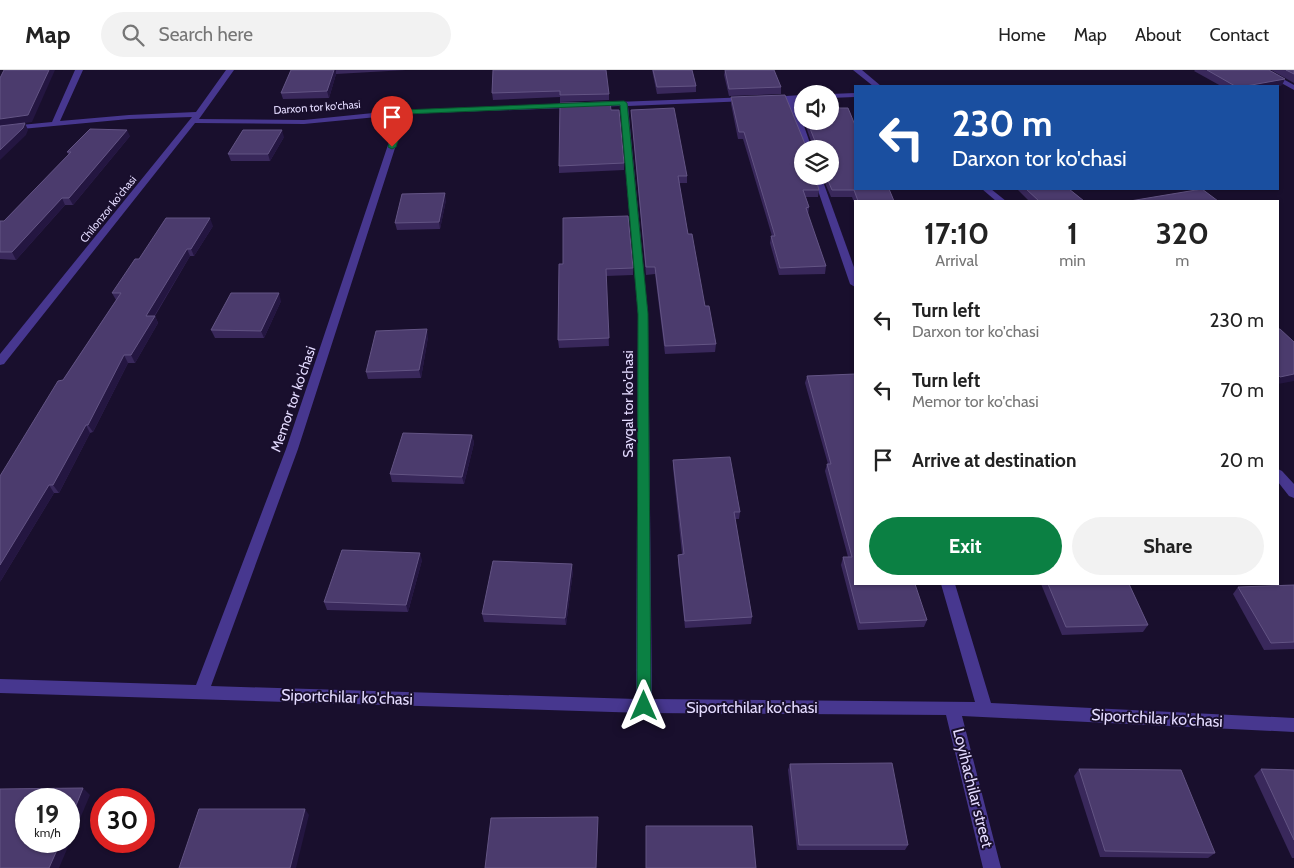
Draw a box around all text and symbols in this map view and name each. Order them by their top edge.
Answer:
search box [101,12,451,57]
text: Map [25,20,71,49]
icon: search [119,21,147,49]
text: Search here [159,23,253,46]
text: Home [998,24,1046,46]
text: Map [1074,24,1107,46]
text: About [1135,24,1181,46]
text: Contact [1209,24,1269,46]
map controls [794,85,839,185]
button: sound [794,85,839,130]
pin [371,96,413,147]
street label: Darxon tor ko'chasi [273,97,361,117]
text: 230 m [952,102,1052,145]
icon: arrive [378,103,406,131]
icon: left [869,105,934,170]
button: layers [794,140,839,185]
text: Darxon tor ko'chasi [952,145,1127,172]
street label: Chilonzor ko'chasi [77,173,139,245]
text: 17:10 [924,215,989,252]
text: 1 [1067,215,1078,252]
text: 320 [1156,215,1209,252]
text: Arrival [935,251,978,270]
text: min [1059,251,1086,270]
text: m [1175,251,1189,270]
text: Turn left [912,299,980,322]
icon: left [869,306,897,334]
text: 230 m [1210,309,1264,332]
text: Darxon tor ko'chasi [912,322,1039,341]
street label: Memor tor ko'chasi [266,344,320,454]
street label: Sayqal tor ko'chasi [619,350,637,458]
text: Turn left [912,369,980,392]
icon: left [869,376,897,404]
text: 70 m [1220,379,1264,402]
text: Memor tor ko'chasi [912,392,1039,411]
icon: arrive [869,446,897,474]
text: Arrive at destination [912,449,1076,472]
text: 20 m [1220,449,1264,472]
button: Exit [869,517,1062,575]
button: Share [1072,517,1264,575]
position arrow [617,679,669,731]
street label: Siportchilar ko'chasi [281,685,413,709]
street label: Siportchilar ko'chasi [686,698,818,717]
street label: Siportchilar ko'chasi [1091,705,1223,731]
street label: Loyihachilar street [949,726,997,850]
speed limit sign: 30 [90,788,155,853]
text: 19 [36,799,59,829]
text: km/h [34,825,61,840]

